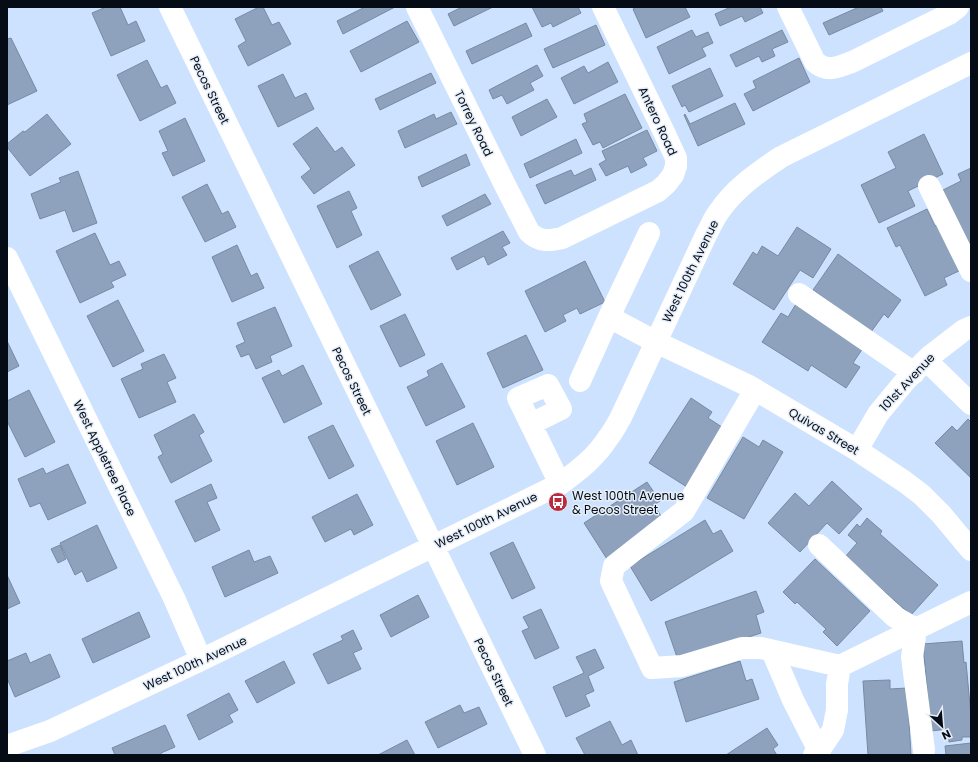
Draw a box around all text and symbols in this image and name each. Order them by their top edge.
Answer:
street label: Pecos Street [186,53,234,127]
street label: Antero Road [635,84,681,158]
street label: Torrey Road [451,87,497,159]
street label: West 100th Avenue [658,217,722,325]
street label: Pecos Street [328,344,376,418]
street label: 101st Avenue [876,349,938,415]
street label: West Appletree Place [69,397,141,519]
street label: Quivas Street [786,403,862,459]
place label: West 100th Avenue & Pecos Street [572,487,684,518]
street label: West 100th Avenue [432,488,540,552]
bus stop icon: West 100th Avenue & Pecos Street [547,491,569,513]
street label: West 100th Avenue [141,632,249,694]
street label: Pecos Street [470,635,518,709]
north arrow [922,706,962,746]
text: N [939,726,954,744]

